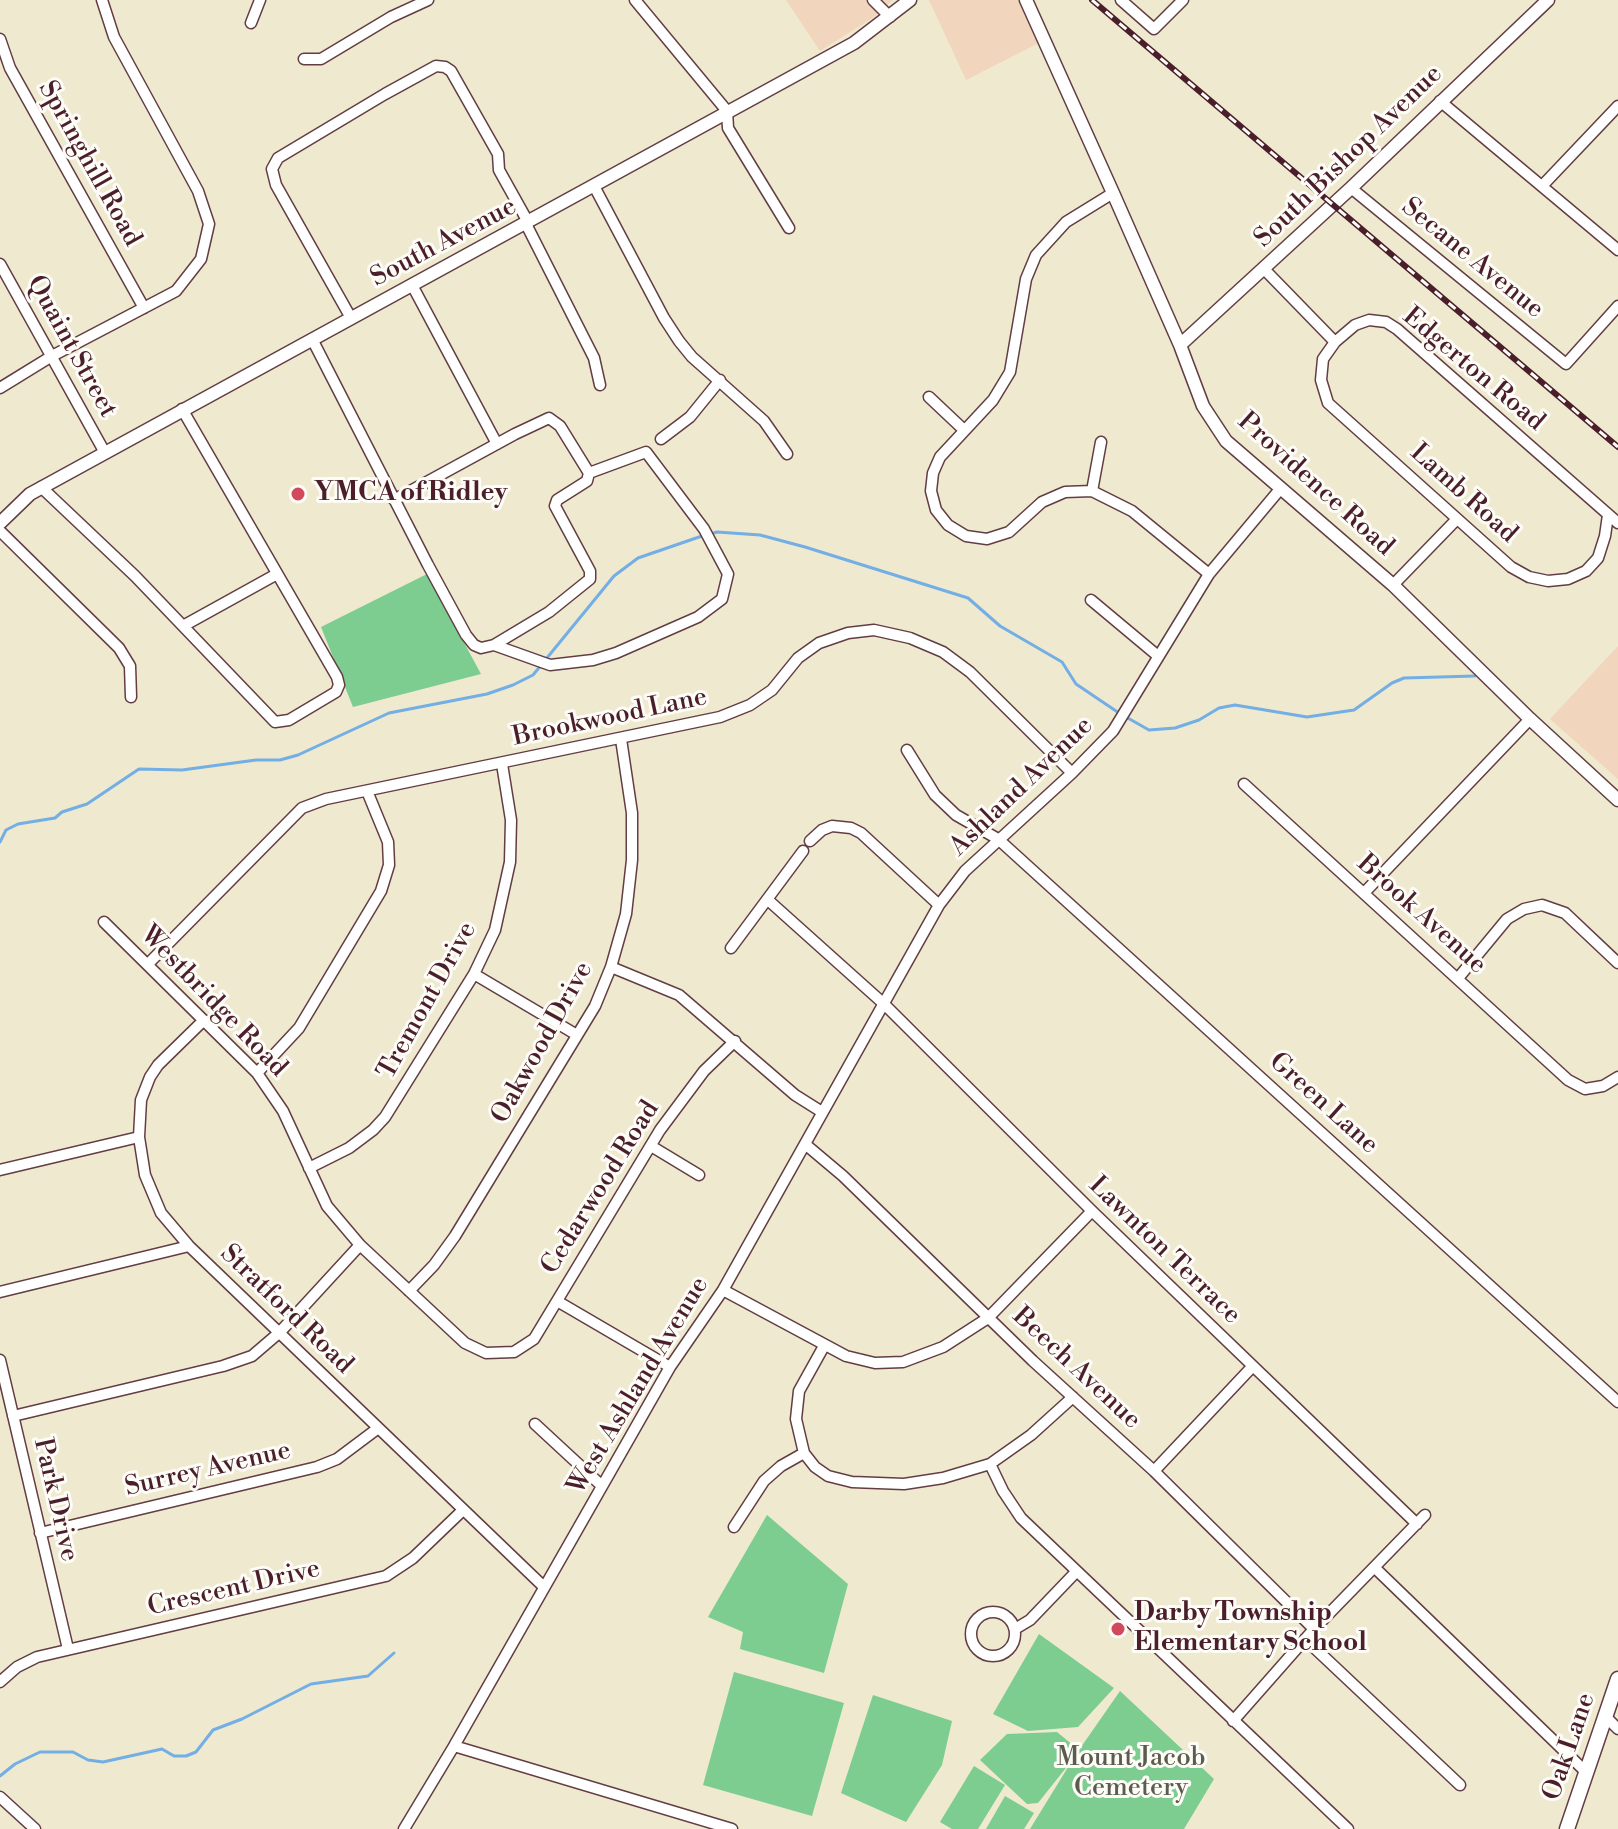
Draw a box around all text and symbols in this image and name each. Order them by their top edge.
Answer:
street label: South Bishop Avenue [1249,59,1449,255]
street label: Springhill Road [31,76,147,252]
street label: South Avenue [366,192,522,294]
street label: Secane Avenue [1395,192,1549,326]
street label: Quaint Street [19,271,123,423]
street label: Edgerton Road [1396,302,1550,438]
street label: Providence Road [1230,407,1400,563]
street label: Lamb Road [1403,438,1523,550]
place label: YMCA of Ridley [314,478,508,510]
marker: YMCA of Ridley [289,485,307,503]
street label: Brookwood Lane [510,682,710,754]
street label: Ashland Avenue [944,711,1100,863]
street label: Brook Avenue [1350,849,1492,981]
street label: Tremont Drive [372,917,484,1085]
street label: Westbridge Road [133,920,293,1084]
street label: Oakwood Drive [486,957,600,1129]
street label: Green Lane [1262,1047,1384,1161]
street label: Cedarwood Road [535,1096,667,1280]
street label: Lawnton Terrace [1081,1171,1247,1331]
street label: Stratford Road [213,1239,359,1381]
street label: West Ashland Avenue [562,1272,716,1500]
street label: Beech Avenue [1005,1302,1147,1436]
street label: Park Drive [26,1435,84,1565]
street label: Surrey Avenue [122,1436,294,1504]
street label: Crescent Drive [145,1554,323,1624]
place label: Darby Township Elementary School [1134,1598,1367,1660]
marker: Darby Township Elementary School [1109,1620,1127,1638]
street label: Oak Lane [1537,1689,1603,1805]
park label: Mount Jacob Cemetery [1056,1743,1206,1804]

